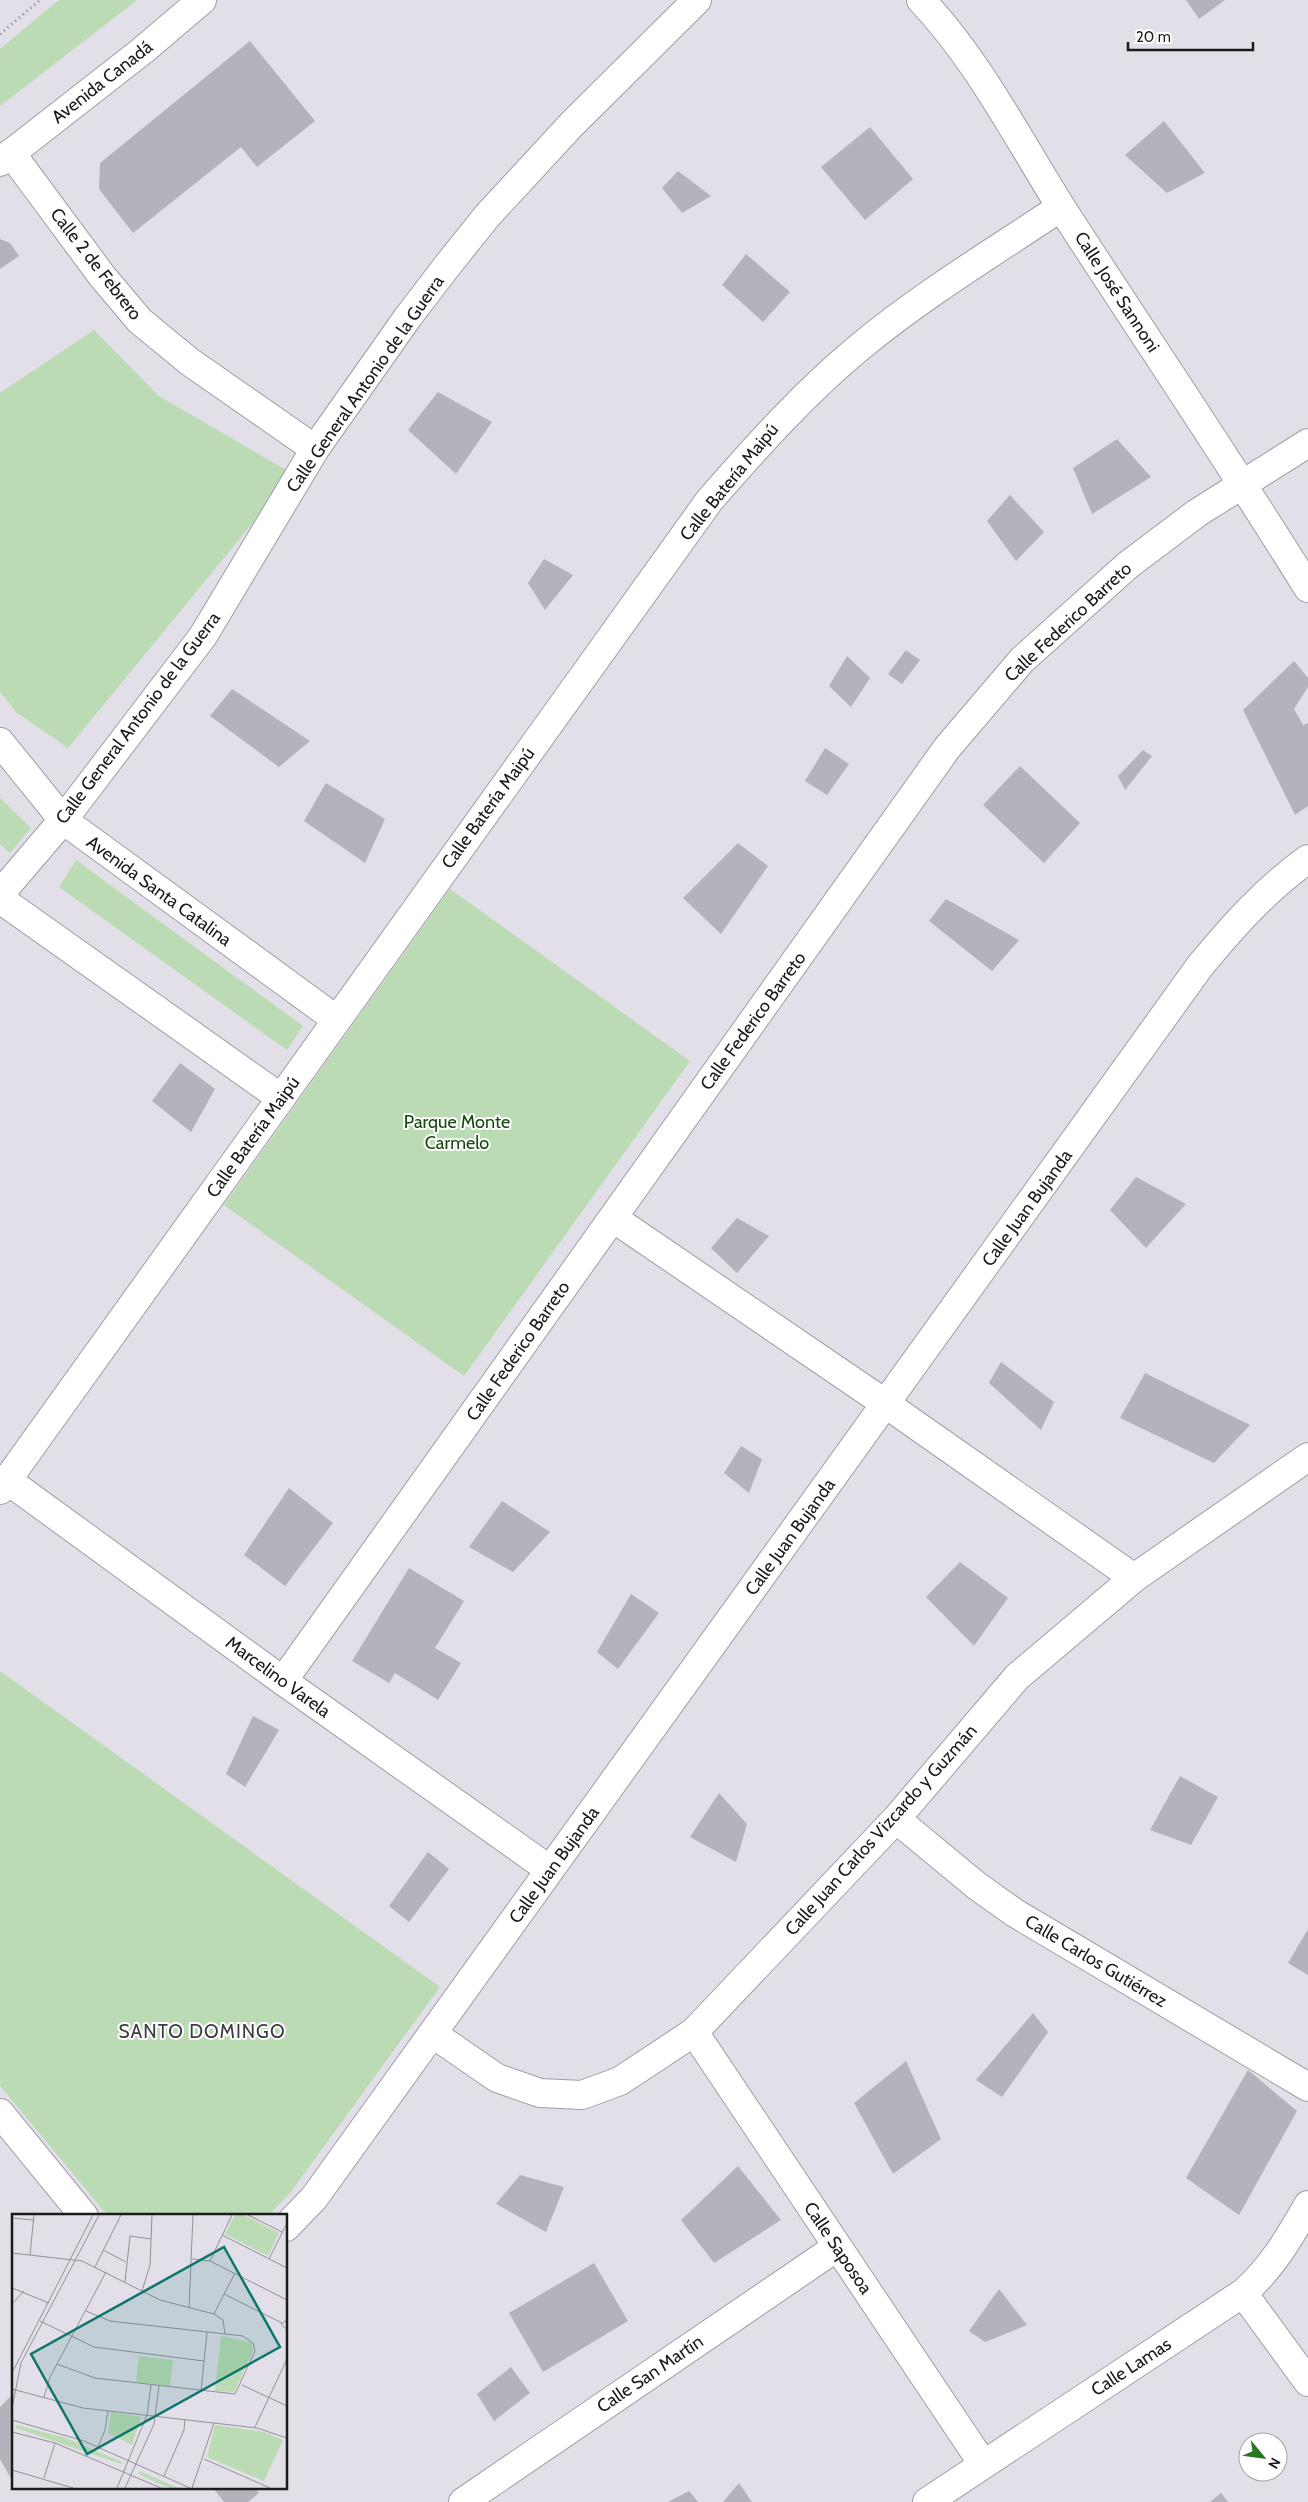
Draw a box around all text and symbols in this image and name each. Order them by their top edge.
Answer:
scale bar [1128,20,1253,52]
text: 20 m [1136,28,1171,46]
street label: Avenida Canadá [47,36,157,128]
street label: Calle 2 de Febrero [45,204,147,324]
street label: Calle José Sannoni [1070,228,1164,356]
street label: Calle General Antonio de la Guerra [281,271,449,497]
street label: Calle Batería Maipú [675,419,783,545]
street label: Calle Federico Barreto [1000,557,1136,687]
street label: Calle General Antonio de la Guerra [51,607,225,828]
street label: Calle Batería Maipú [437,743,539,873]
street label: Avenida Santa Catalina [82,831,236,951]
street label: Calle Federico Barreto [695,947,811,1094]
street label: Calle Batería Maipú [202,1072,304,1202]
park label: Parque Monte Carmelo [404,1111,510,1154]
street label: Calle Juan Bujanda [977,1145,1077,1271]
street label: Calle Federico Barreto [461,1277,575,1425]
street label: Calle Juan Bujanda [740,1474,840,1600]
street label: Marcelino Varela [221,1632,335,1723]
street label: Calle Juan Carlos Vizcardo y Guzmán [780,1720,982,1940]
street label: Calle Juan Bujanda [504,1802,604,1928]
street label: Calle Carlos Gutiérrez [1021,1910,1171,2012]
district label: SANTO DOMINGO [118,2020,286,2043]
street label: Calle Saposoa [799,2198,877,2299]
inset map [12,2214,288,2490]
street label: Calle San Martín [593,2330,707,2418]
street label: Calle Lamas [1087,2333,1175,2401]
north arrow [1238,2432,1288,2482]
text: N [1264,2455,1285,2472]

